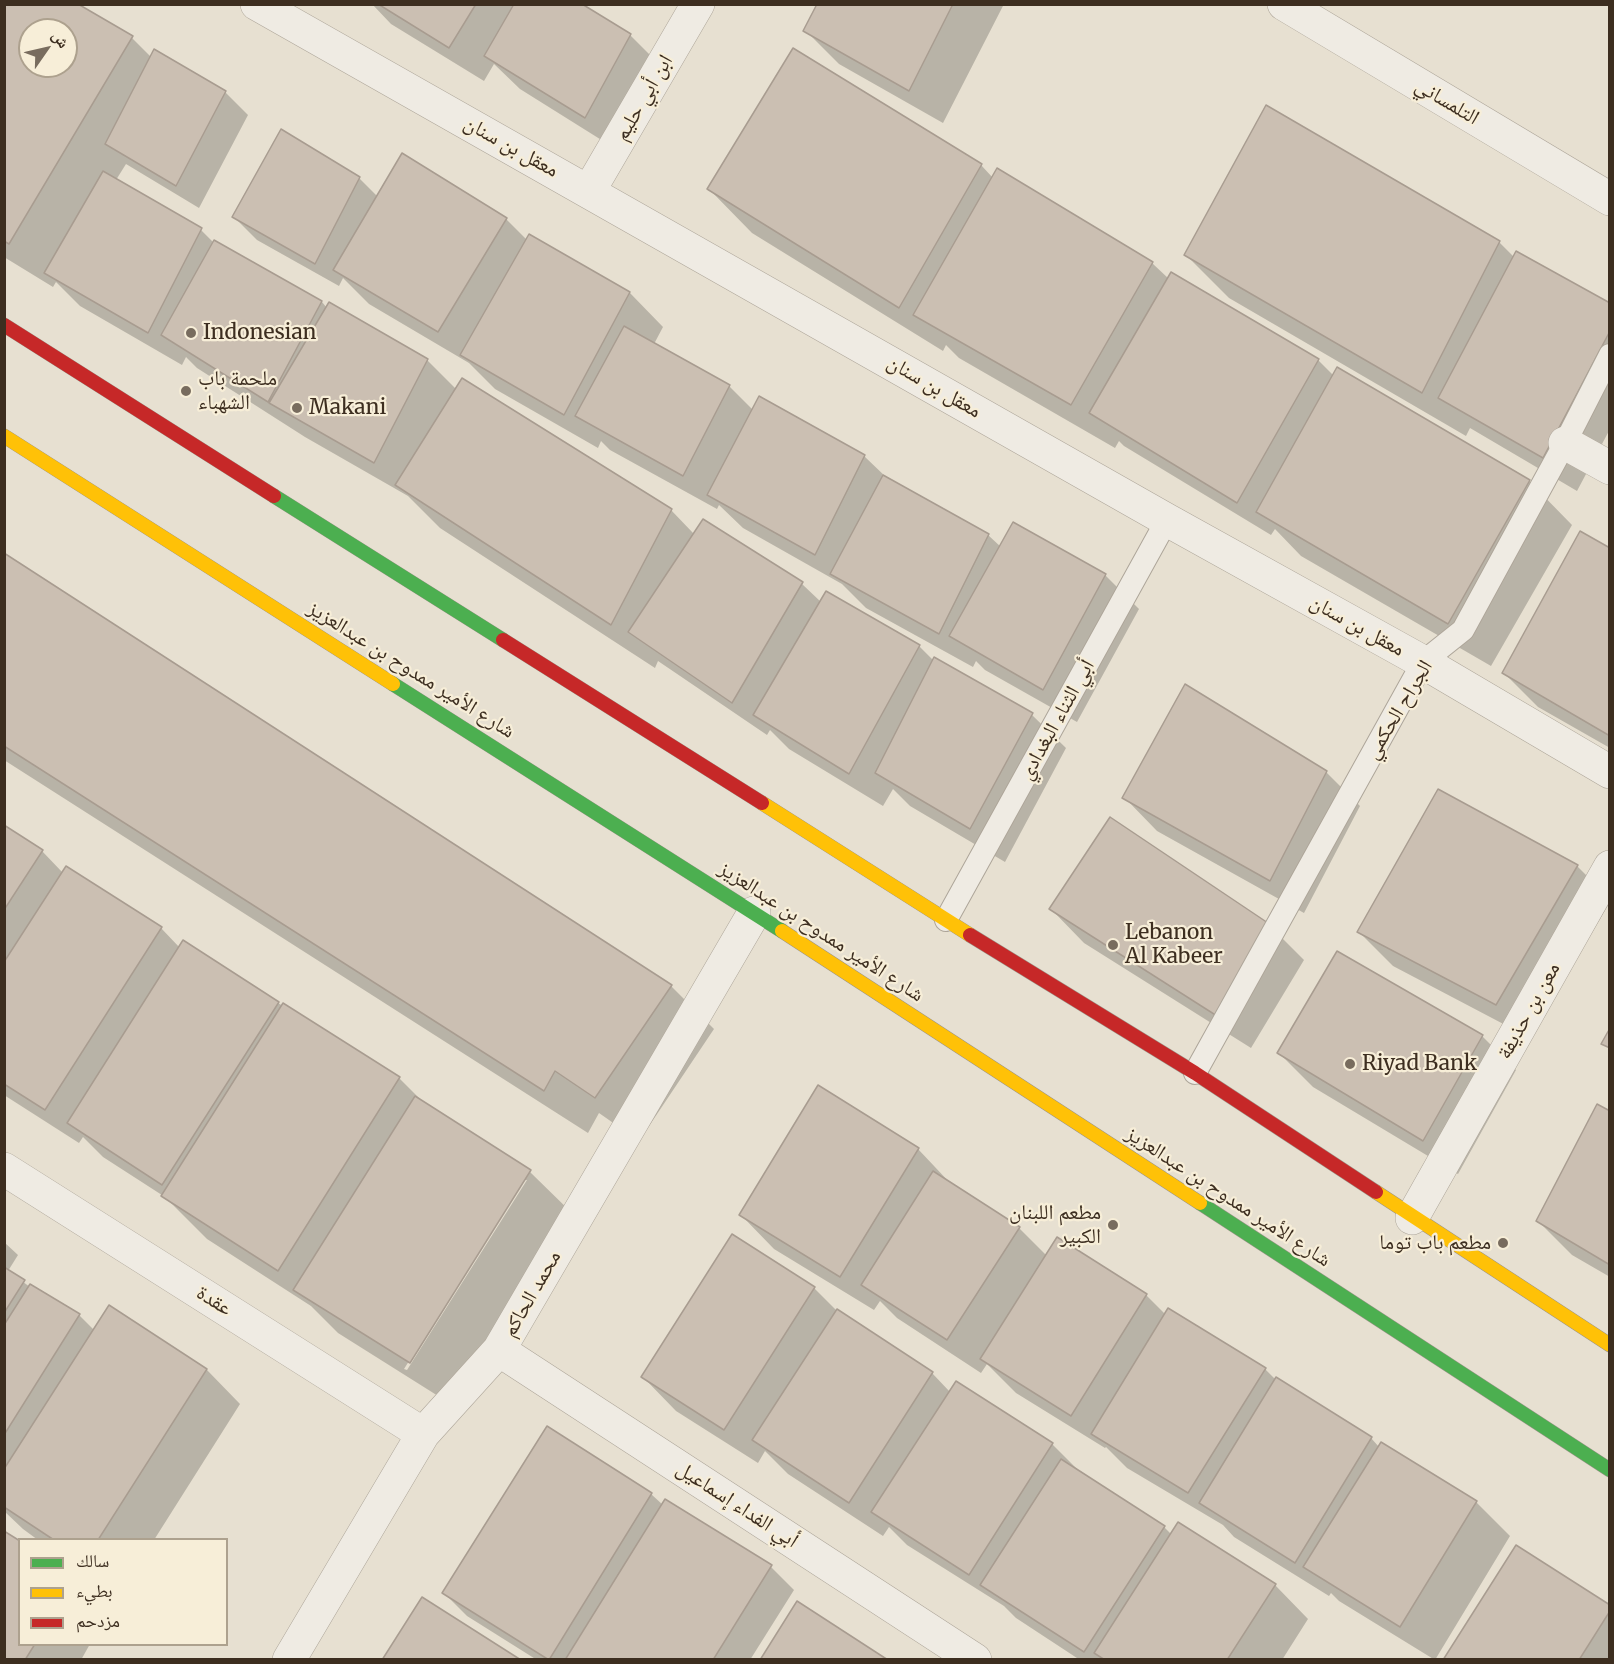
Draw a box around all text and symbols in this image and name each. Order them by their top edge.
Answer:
north arrow [18,18,78,78]
text: ش [48,26,74,52]
street label: ابن أبي حليم [609,50,679,146]
street label: التلمساني [1410,73,1484,131]
street label: معقل بن سنان [459,111,563,183]
place label: Indonesian [203,320,317,346]
marker: Indonesian [184,326,198,340]
street label: معقل بن سنان [882,350,986,424]
place label: ملحمة باب الشهباء [198,366,277,416]
marker: ملحمة باب الشهباء [179,384,193,398]
place label: Makani [309,395,386,421]
marker: Makani [290,401,304,415]
street label: معقل بن سنان [1305,590,1409,662]
street label: شارع الأمير ممدوح بن عبدالعزيز [303,596,519,744]
street label: أبي الثناء البغدادي [1014,655,1100,785]
street label: الجراح الحكمي [1360,656,1438,764]
street label: شارع الأمير ممدوح بن عبدالعزيز [714,856,928,1008]
place label: Lebanon Al Kabeer [1125,920,1223,970]
marker: Lebanon Al Kabeer [1106,938,1120,952]
street label: معن بن حذيفة [1492,958,1566,1064]
place label: Riyad Bank [1362,1051,1477,1077]
marker: Riyad Bank [1343,1057,1357,1071]
street label: شارع الأمير ممدوح بن عبدالعزيز [1121,1121,1335,1273]
place label: مطعم اللبنان الكبير [1009,1200,1101,1250]
marker: مطعم اللبنان الكبير [1106,1218,1120,1232]
place label: مطعم باب توما [1379,1230,1491,1256]
marker: مطعم باب توما [1496,1236,1510,1250]
street label: محمد الحاكم [497,1246,567,1342]
street label: عقدة [192,1280,236,1322]
street label: أبي الفداء إسماعيل [671,1456,803,1554]
legend [18,1538,228,1646]
text: سالك [76,1549,109,1572]
text: بطيء [76,1579,113,1602]
text: مزدحم [76,1609,120,1632]

